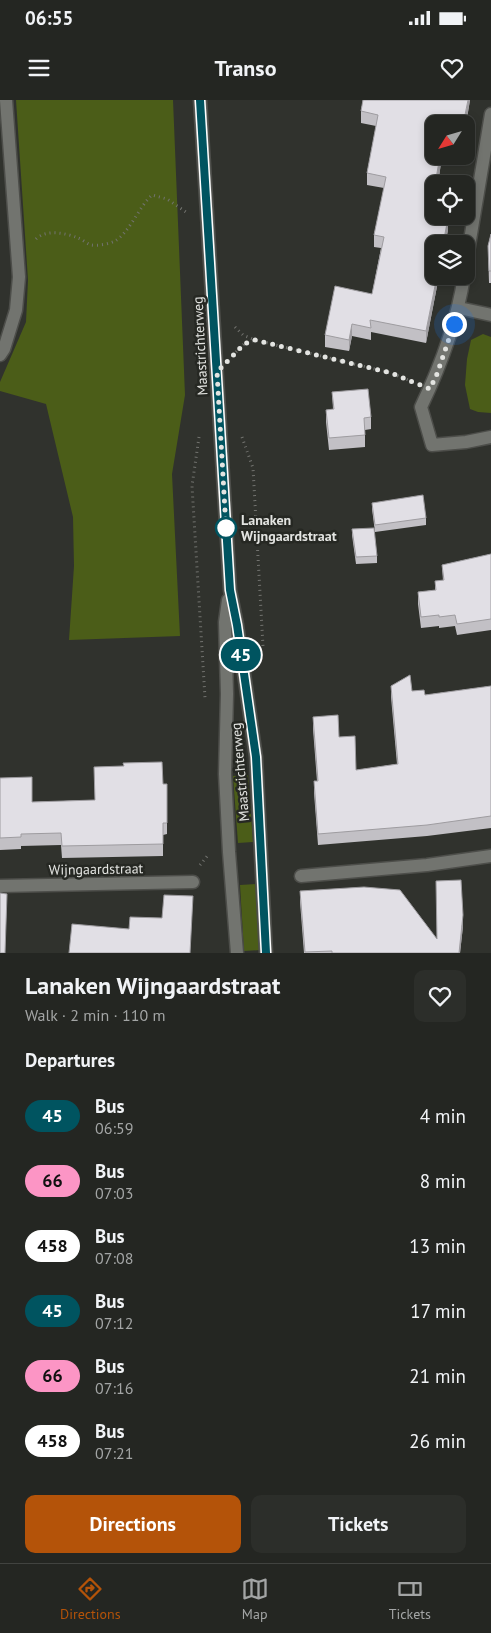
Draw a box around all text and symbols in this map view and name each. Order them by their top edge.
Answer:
text: 06:55 [25,6,73,30]
icon: menu [25,54,53,82]
text: Transo [215,54,276,82]
icon: heart [438,54,466,82]
north arrow [425,115,475,165]
map controls [425,115,475,285]
button: locate [425,175,475,225]
button: layers [425,235,475,285]
street label: Maastrichterweg [188,296,212,396]
your location [442,312,467,337]
place label: Lanaken Wijngaardstraat [241,511,337,545]
marker: Lanaken Wijngaardstraat [215,517,237,539]
line badge: 45 [218,639,264,671]
text: 45 [231,643,251,666]
street label: Maastrichterweg [227,722,253,822]
street label: Wijngaardstraat [49,859,144,879]
text: Lanaken Wijngaardstraat [25,970,280,1001]
button: heart [414,970,466,1022]
text: Walk · 2 min · 110 m [25,1005,165,1025]
text: Departures [25,1048,115,1072]
text: Bus [95,1094,124,1118]
text: 45 [42,1104,63,1127]
text: 4 min [420,1104,466,1128]
text: 06:59 [95,1118,133,1138]
text: Bus [95,1159,124,1183]
text: 66 [42,1169,63,1192]
text: 8 min [420,1169,466,1193]
text: 07:03 [95,1183,133,1203]
text: Bus [95,1224,124,1248]
text: 458 [37,1234,68,1257]
text: 13 min [409,1234,466,1258]
text: 07:08 [95,1248,133,1268]
text: Bus [95,1289,124,1313]
text: 45 [42,1299,63,1322]
text: 17 min [410,1299,466,1323]
text: 07:12 [95,1313,133,1333]
text: Bus [95,1354,124,1378]
text: 66 [42,1364,63,1387]
text: 21 min [409,1364,466,1388]
text: 07:16 [95,1378,133,1398]
text: Bus [95,1419,124,1443]
text: 458 [37,1429,68,1452]
text: 26 min [409,1429,466,1453]
text: 07:21 [95,1443,133,1463]
button: Directions [25,1495,241,1553]
button: Tickets [251,1495,466,1553]
tab: Directions [60,1575,121,1623]
tab: Map [241,1575,269,1623]
tab: Tickets [389,1575,431,1623]

